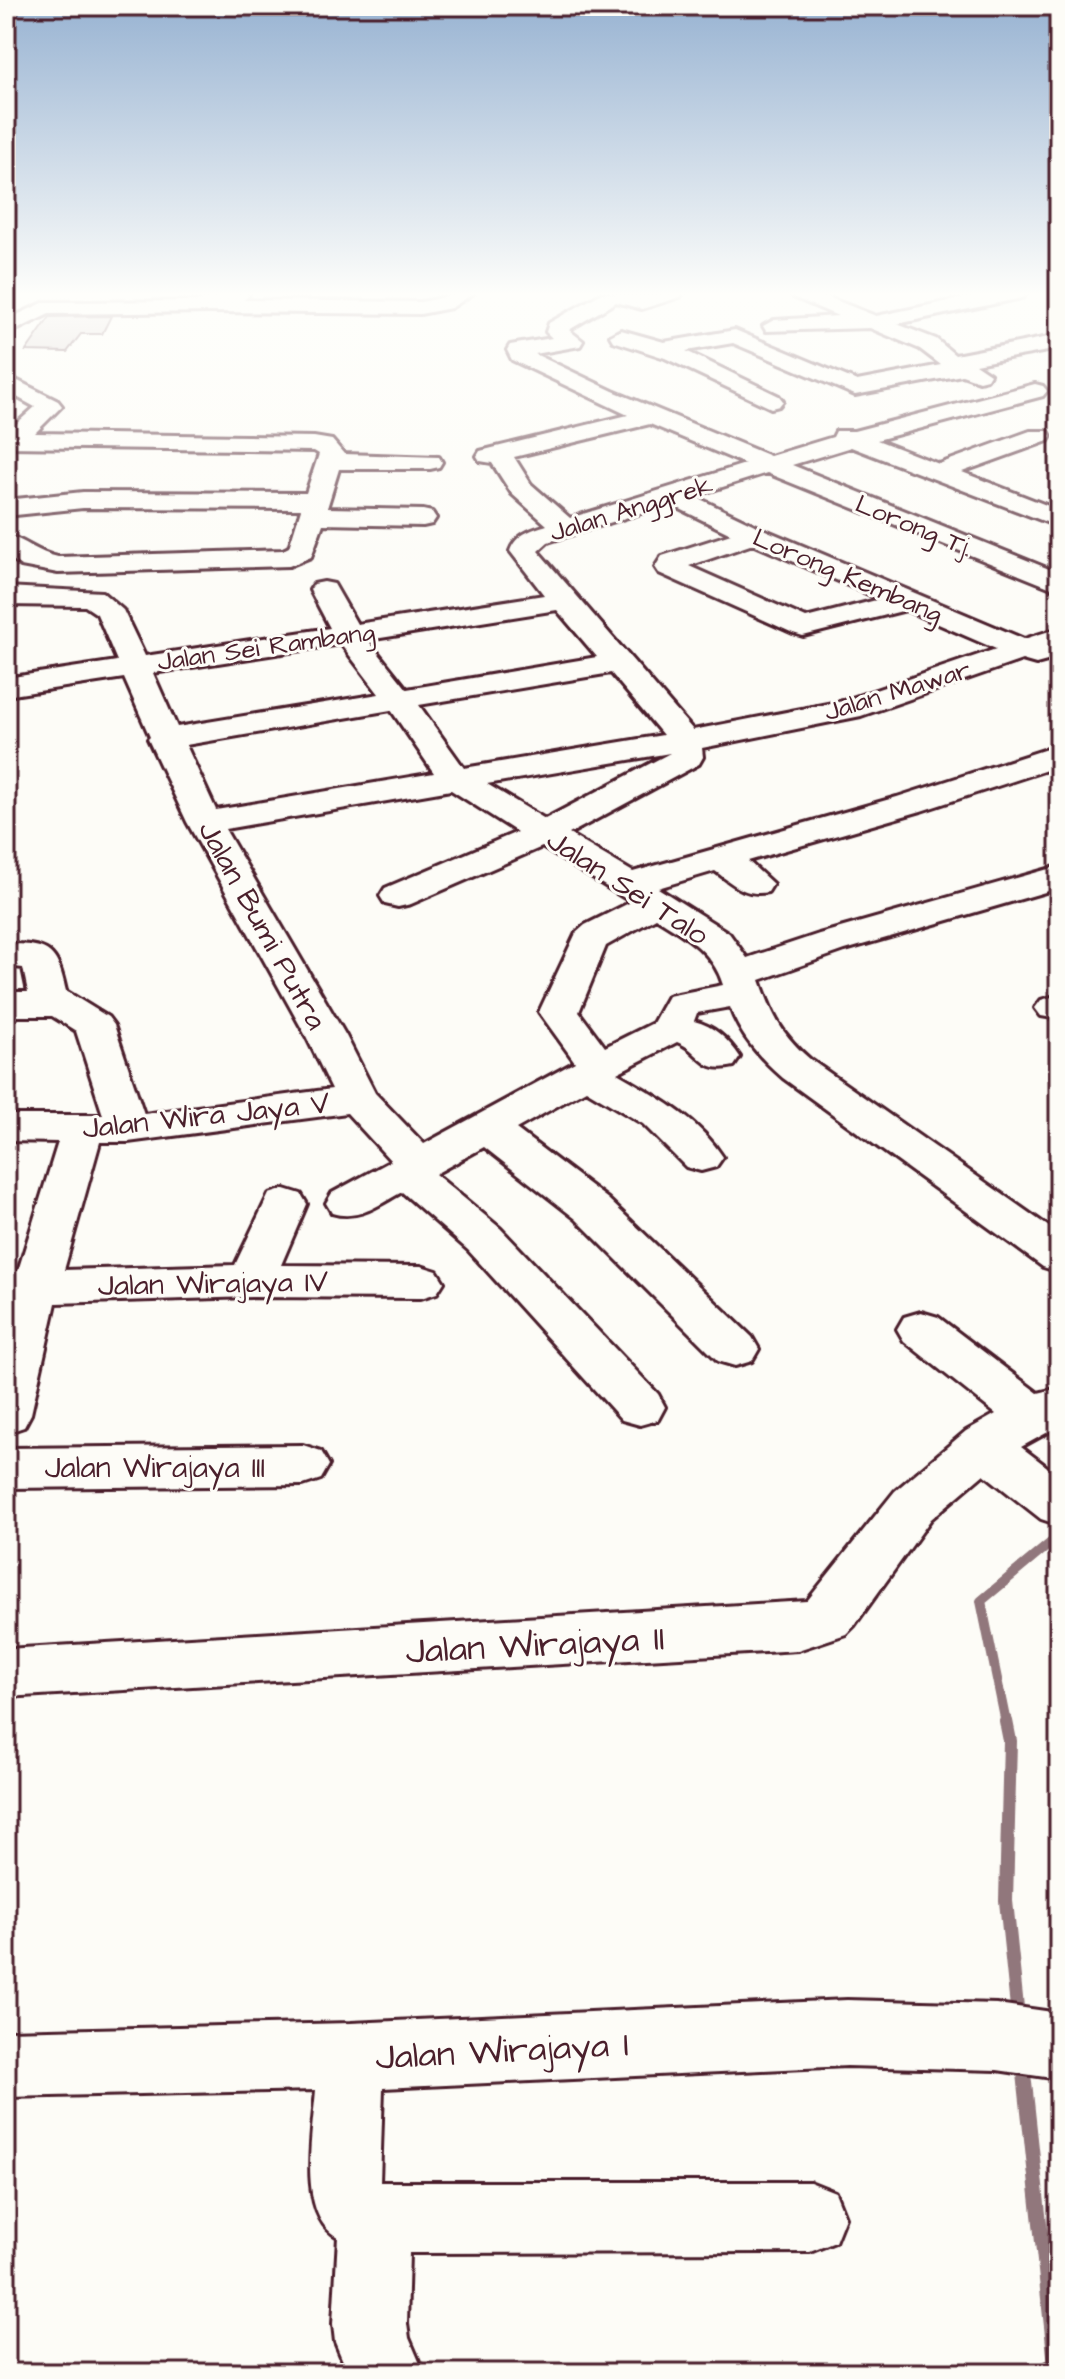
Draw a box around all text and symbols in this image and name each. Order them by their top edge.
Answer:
street label: Jalan Anggrek [545,467,718,553]
street label: Lorong Tj. [849,486,977,567]
street label: Lorong Kembang [747,520,948,634]
street label: Jalan Sei Rambang [155,614,377,682]
street label: Jalan Mawar [820,652,975,730]
street label: Jalan Bumi Putra [187,813,337,1038]
street label: Jalan Sei Talo [538,820,717,956]
street label: Jalan Wira Jaya V [80,1082,332,1151]
street label: Jalan Wirajaya IV [97,1261,329,1308]
street label: Jalan Wirajaya III [45,1447,265,1490]
street label: Jalan Wirajaya II [404,1613,666,1678]
street label: Jalan Wirajaya I [374,2019,630,2084]

